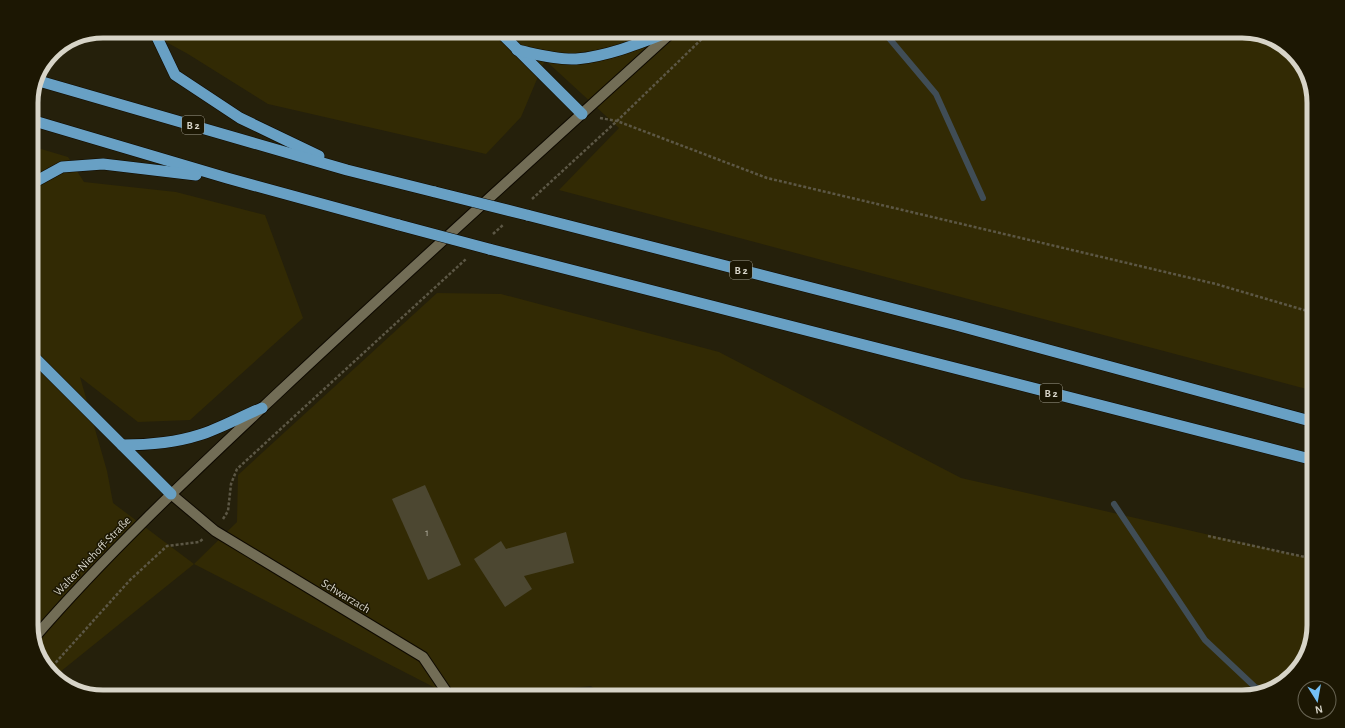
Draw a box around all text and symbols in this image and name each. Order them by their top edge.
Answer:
road number: B 2 [182,116,204,134]
road number: B 2 [730,261,752,279]
road number: B 2 [1040,384,1062,402]
street label: Walter-Niehoff-Straße [51,514,133,598]
house number: 1 [425,528,429,538]
street label: Schwarzach [320,577,372,615]
north arrow [1297,680,1337,720]
text: N [1314,703,1324,715]

